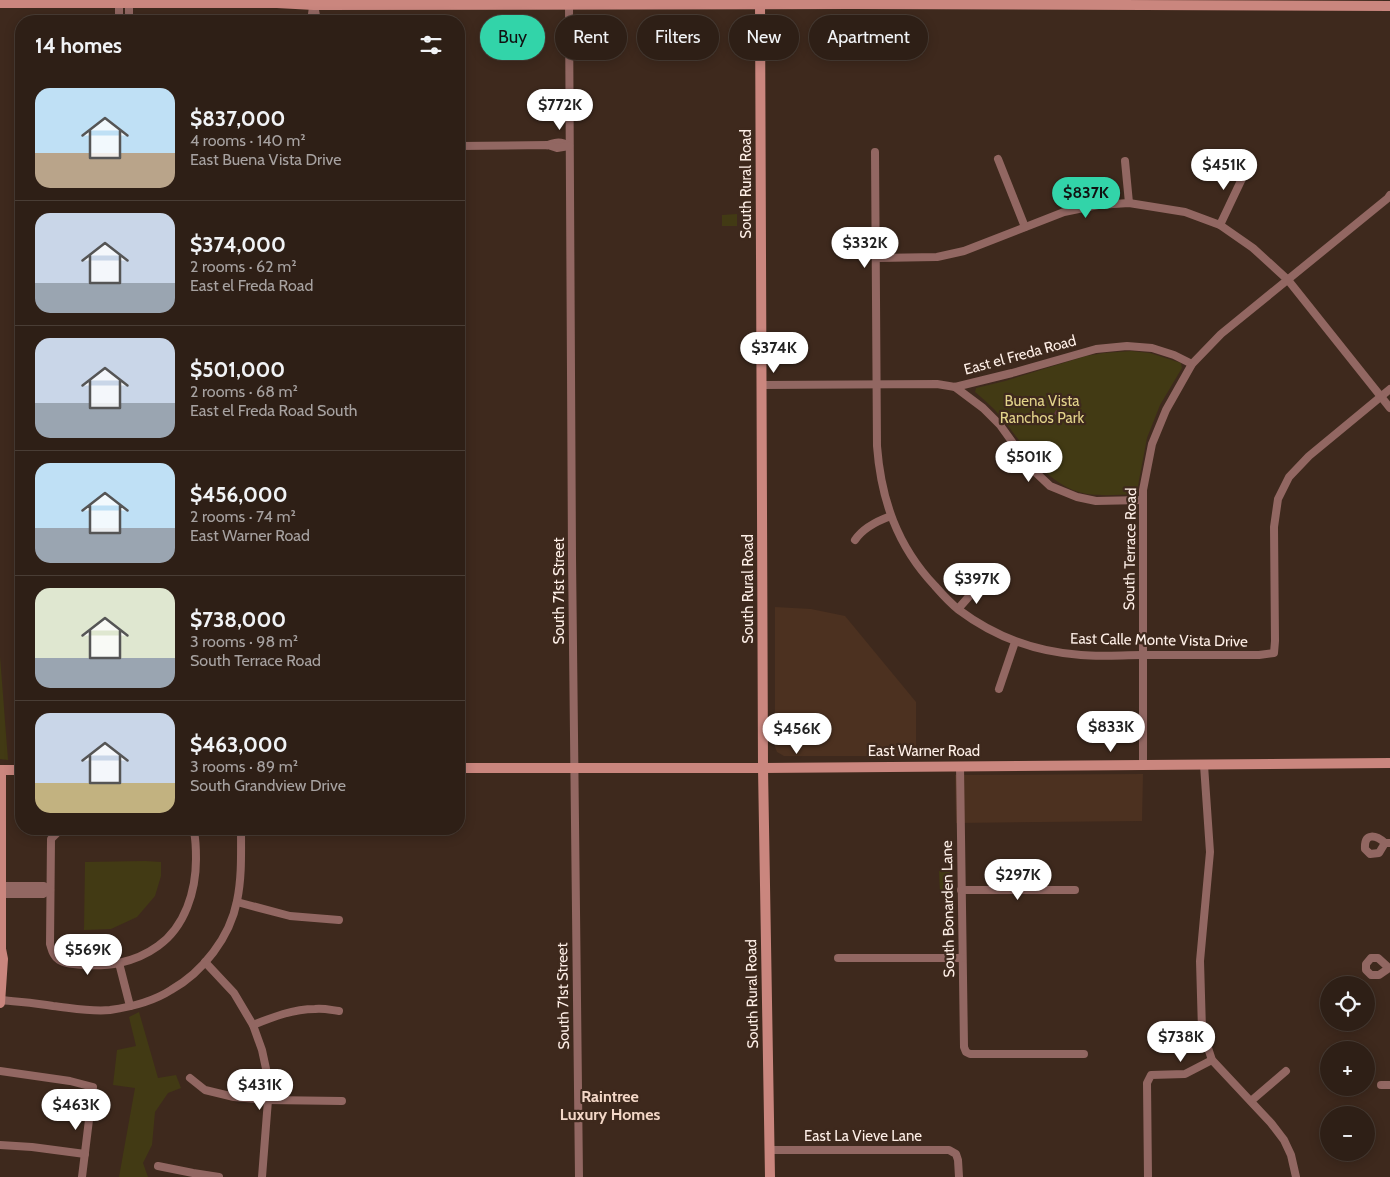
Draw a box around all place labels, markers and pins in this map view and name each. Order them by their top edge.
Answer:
pin: $772K [525,88,595,131]
pin: $451K [1189,148,1259,191]
pin: $837K [1051,176,1121,219]
pin: $332K [830,226,900,269]
pin: $374K [739,332,809,374]
pin: $501K [994,440,1064,483]
pin: $397K [942,562,1012,605]
pin: $833K [1076,710,1146,753]
pin: $456K [762,712,832,755]
pin: $297K [983,858,1053,901]
pin: $569K [53,934,123,976]
pin: $738K [1146,1020,1216,1063]
pin: $431K [225,1068,295,1111]
pin: $463K [41,1088,111,1131]

